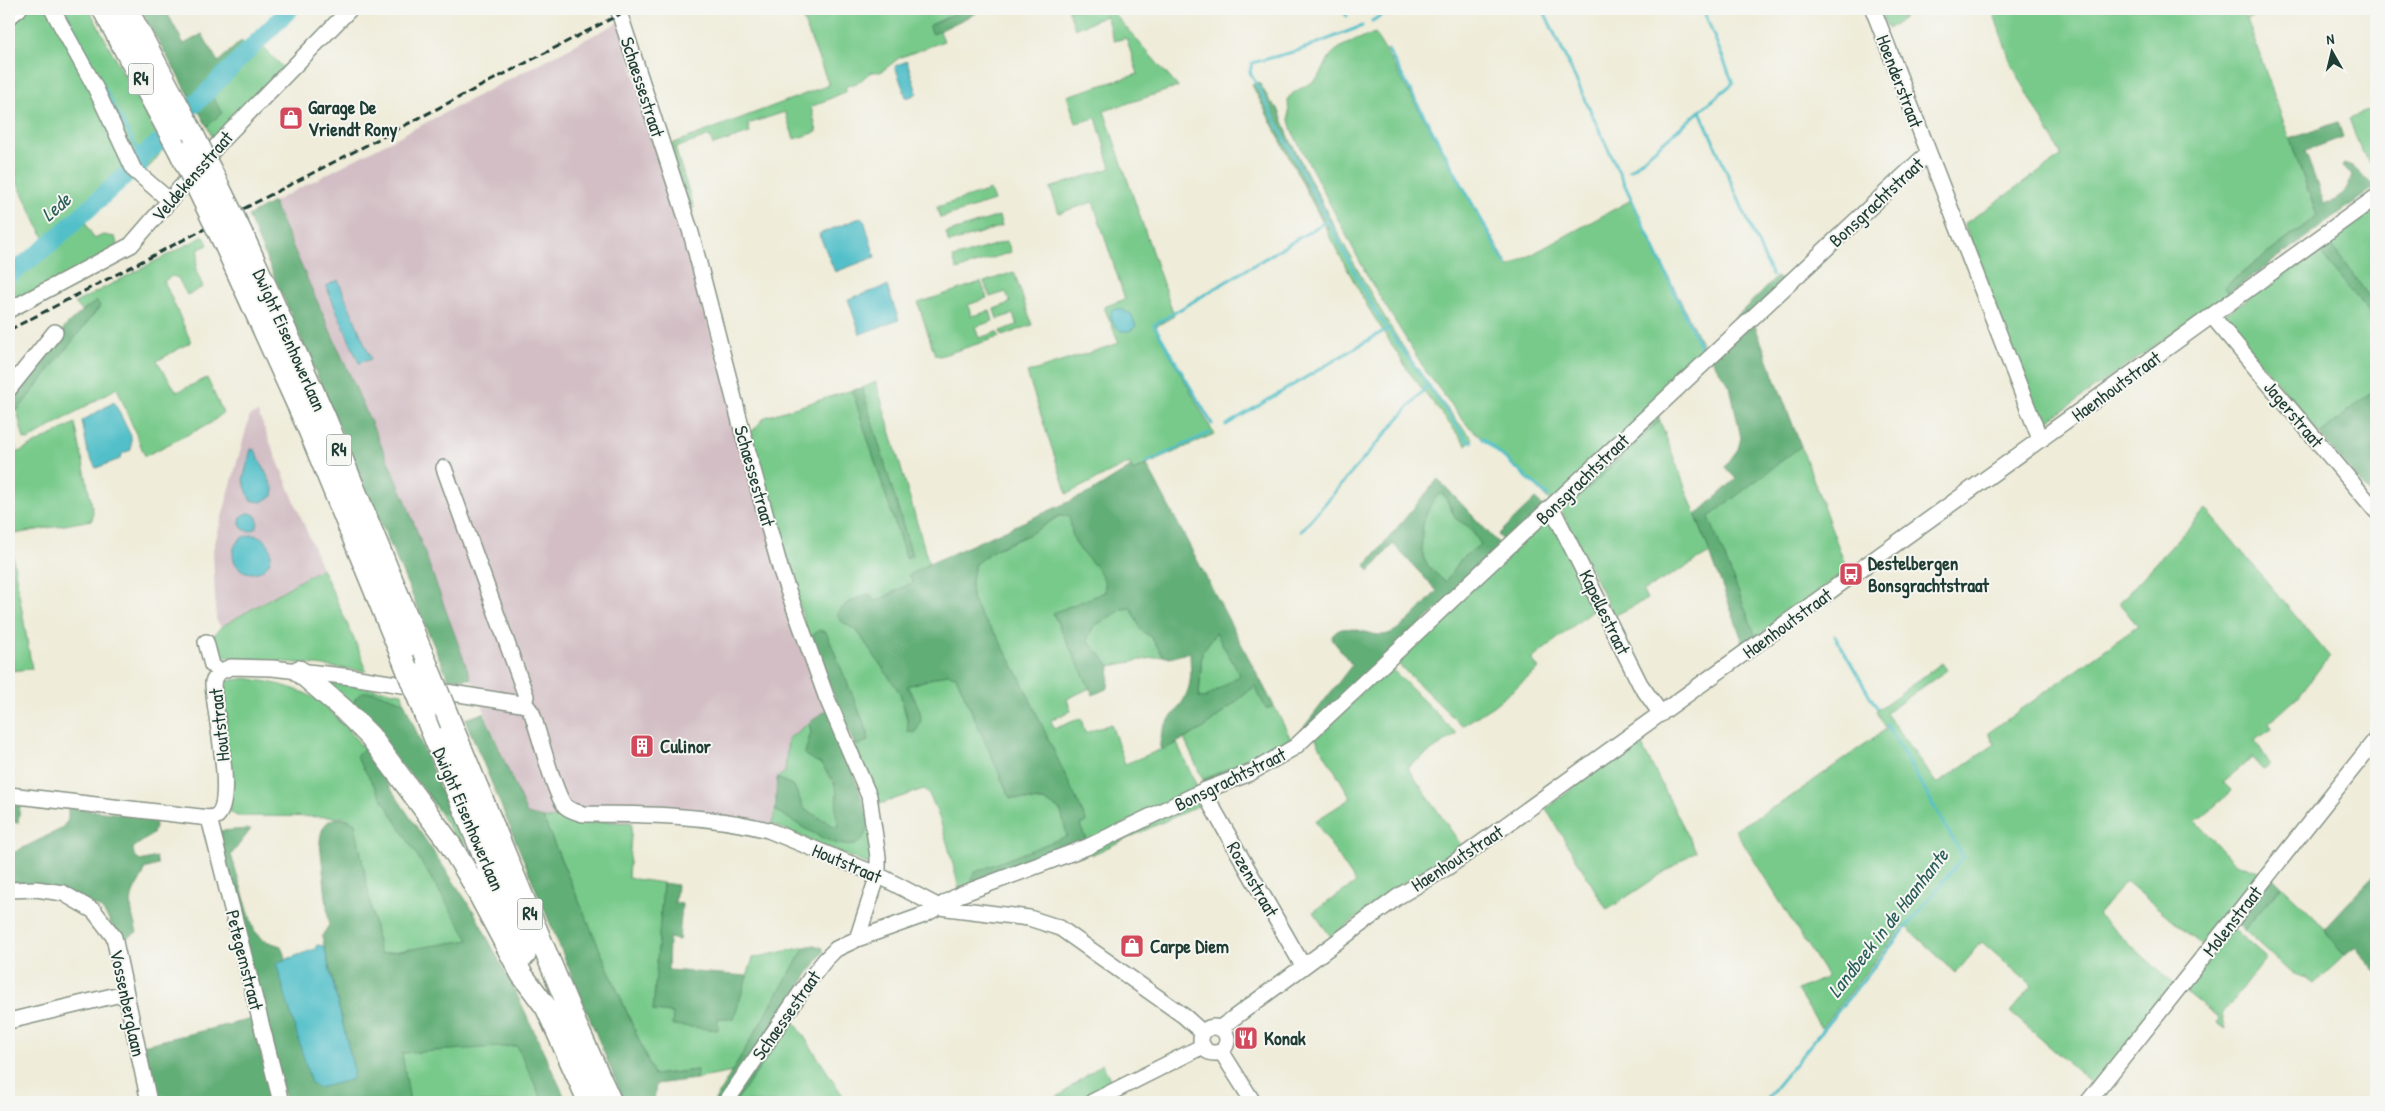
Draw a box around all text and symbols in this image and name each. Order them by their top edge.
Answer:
north arrow [2308,28,2358,78]
text: N [2325,29,2336,49]
street label: Hoenderstraat [1870,31,1930,132]
street label: Schaessestraat [615,34,672,141]
road number: R4 [128,64,154,95]
place label: Garage De Vriendt Rony [308,94,398,143]
shop icon: Garage De Vriendt Rony [278,105,304,131]
street label: Veldekensstraat [145,125,239,227]
street label: Bonsgrachtstraat [1823,151,1929,253]
water label: Lede [35,186,77,227]
street label: Dwight Eisenhowerlaan [247,265,333,415]
street label: Haenhoutstraat [2066,344,2166,427]
street label: Jagerstraat [2258,375,2330,454]
street label: Schaessestraat [728,422,782,530]
street label: Bonsgrachtstraat [1529,427,1635,530]
road number: R4 [326,434,352,466]
place label: Destelbergen Bonsgrachtstraat [1868,550,1990,599]
bus stop icon: Destelbergen Bonsgrachtstraat [1838,561,1864,587]
street label: Kapellestraat [1573,565,1637,659]
street label: Haenhoutstraat [1737,581,1837,664]
street label: Houtstraat [202,687,236,763]
building icon: Culinor [629,733,655,759]
place label: Culinor [660,733,712,759]
street label: Bonsgrachtstraat [1170,741,1290,817]
street label: Dwight Eisenhowerlaan [427,743,511,895]
street label: Haenhoutstraat [1406,818,1508,897]
street label: Rozenstraat [1221,836,1285,922]
street label: Houtstraat [808,837,886,889]
water label: Landbeek in de Haanhante [1821,842,1955,1003]
street label: Molenstraat [2196,880,2268,962]
road number: R4 [518,899,542,930]
street label: Petegemstraat [220,907,270,1013]
shop icon: Carpe Diem [1119,933,1145,959]
place label: Carpe Diem [1150,933,1229,960]
street label: Vossenberglaan [104,947,152,1059]
street label: Schaessestraat [746,965,827,1065]
restaurant icon: Konak [1233,1025,1259,1051]
place label: Konak [1264,1025,1306,1051]

